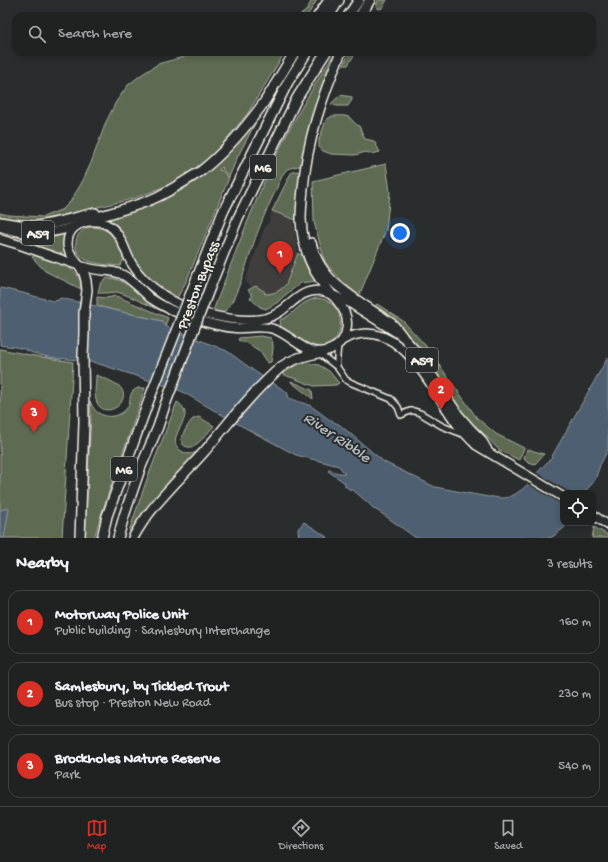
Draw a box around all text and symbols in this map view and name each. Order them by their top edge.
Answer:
search box [12,12,596,56]
icon: search [26,23,48,45]
text: Search here [58,25,132,43]
road number: M6 [250,155,276,179]
road number: A59 [22,221,54,245]
your location [390,223,410,243]
street label: Preston Bypass [173,239,224,333]
pin: 1 [267,241,293,274]
road number: A59 [406,348,438,372]
pin: 2 [428,377,454,410]
pin: 3 [21,400,47,433]
water label: River Ribble [299,409,374,469]
road number: M6 [111,457,137,481]
map controls [560,490,596,526]
button: locate [560,490,596,526]
text: Nearby [16,554,69,574]
text: 3 results [547,557,592,572]
text: Motorway Police Unit [55,606,187,624]
text: 1 [27,615,33,630]
text: 160 m [559,615,591,630]
text: Public building · Samlesbury Interchange [55,624,270,639]
text: Samlesbury, by Tickled Trout [55,678,229,696]
text: 2 [27,687,33,702]
text: 230 m [558,687,591,702]
text: Bus stop · Preston New Road [55,696,210,711]
text: Brockholes Nature Reserve [55,750,220,768]
text: 3 [27,759,33,774]
text: 540 m [558,759,591,774]
text: Park [55,768,80,783]
tab: Map [86,817,108,853]
tab: Directions [279,817,323,853]
tab: Saved [494,817,522,853]

